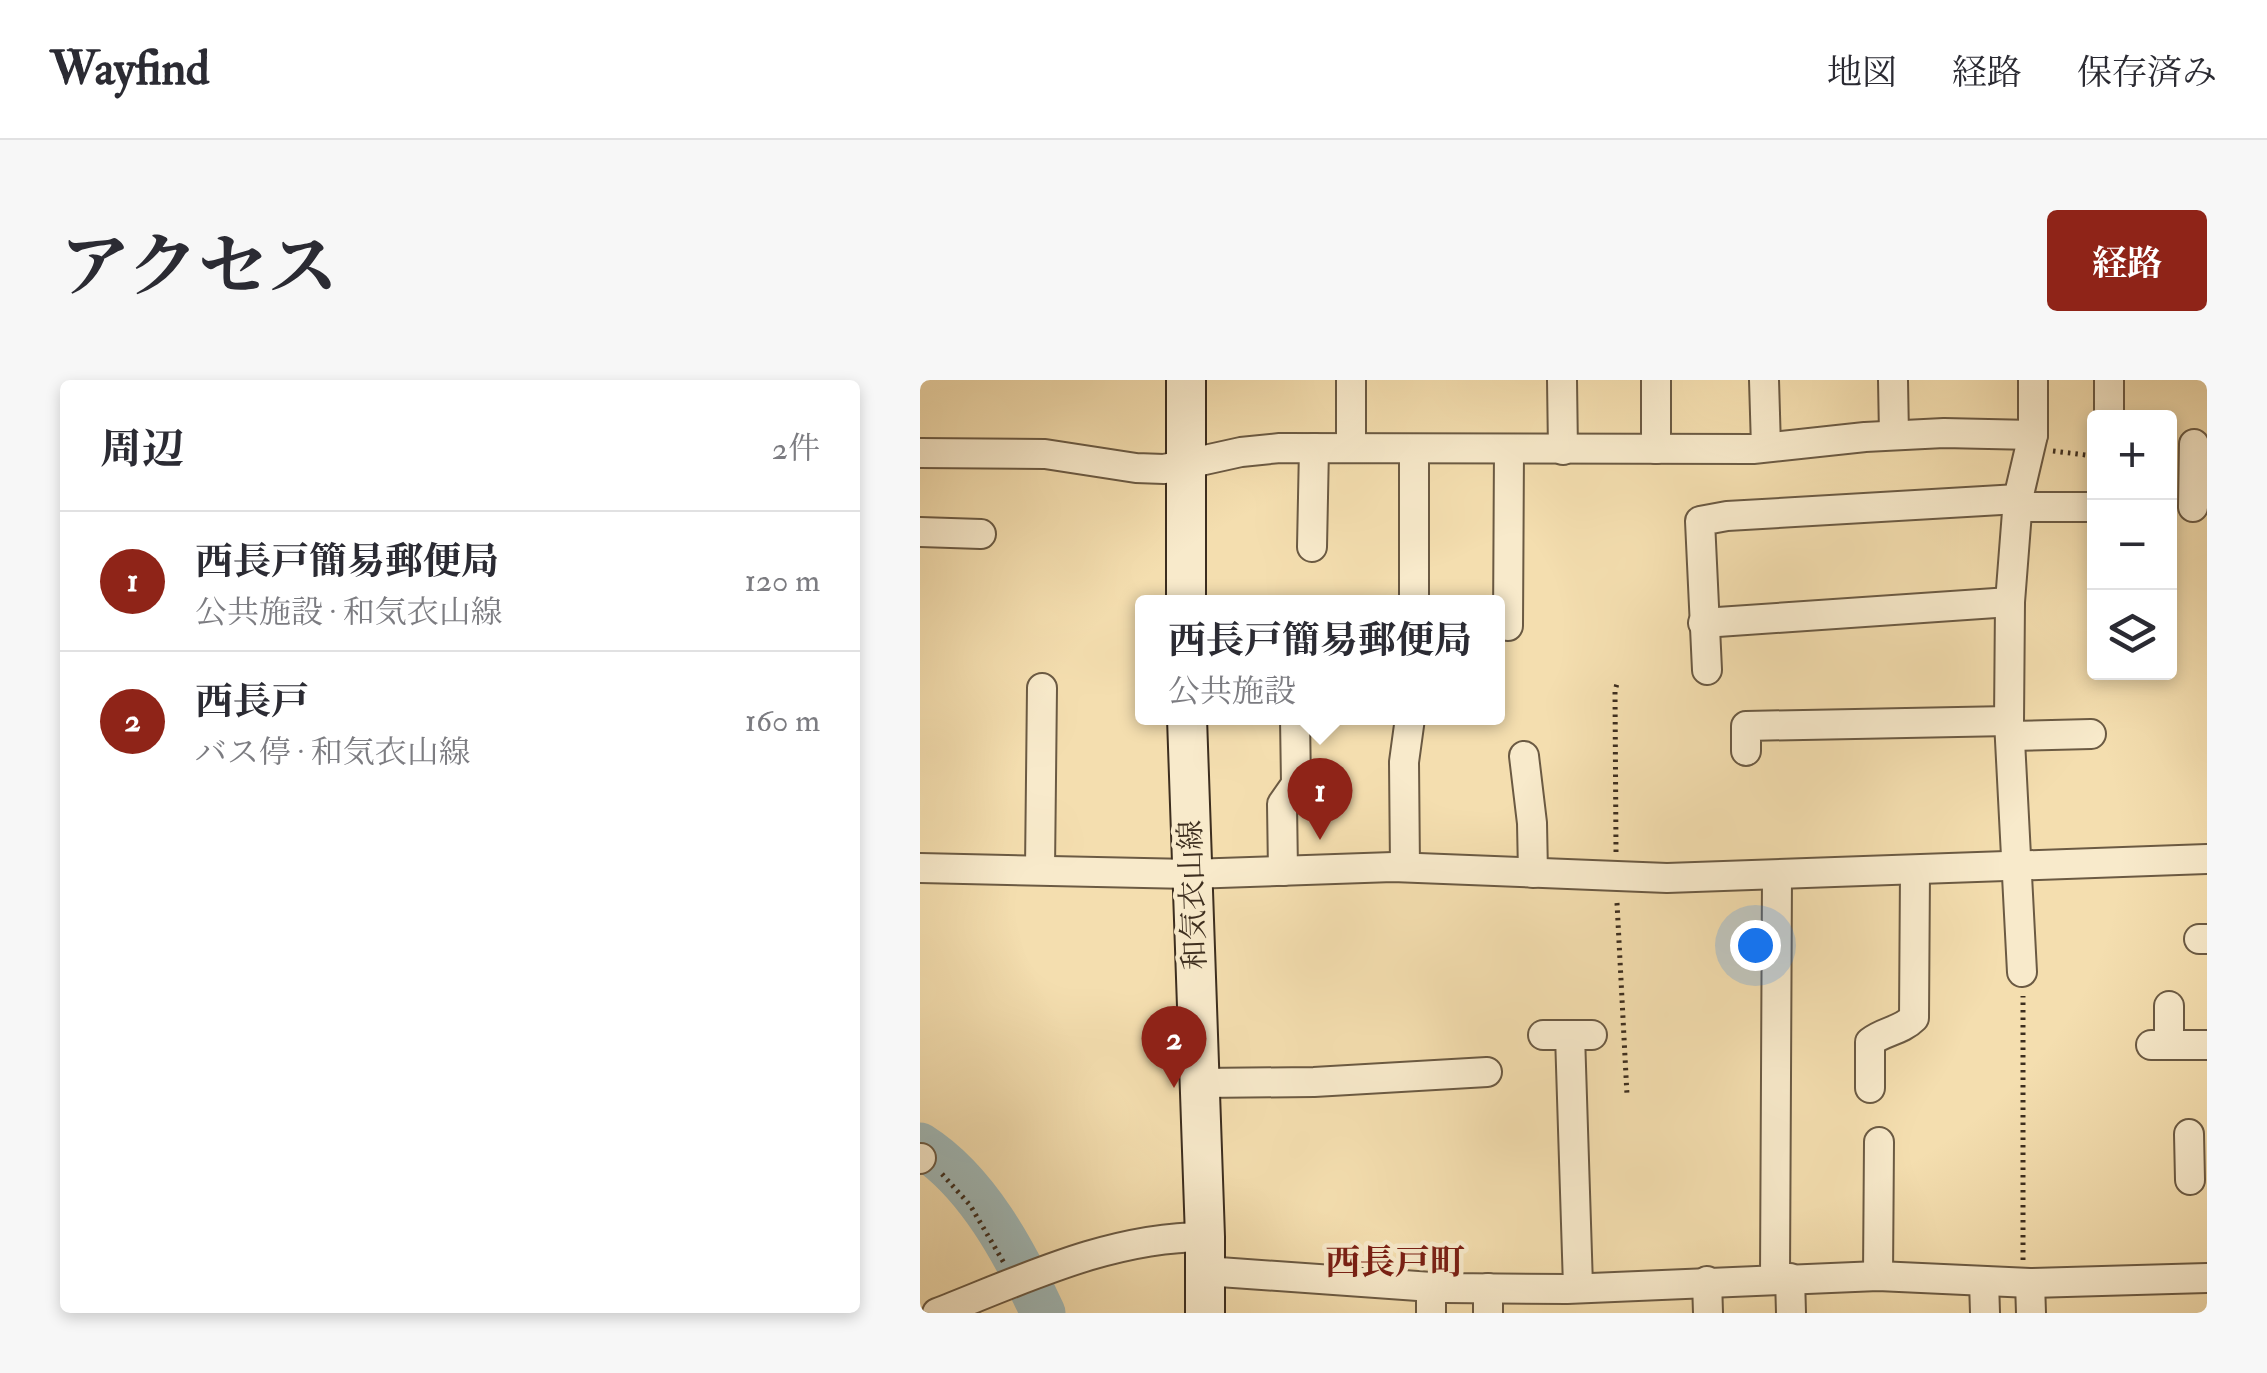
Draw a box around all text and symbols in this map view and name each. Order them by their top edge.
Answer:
text: Wayfind [50,39,210,99]
text: 地図 [1827,51,1897,95]
text: 経路 [1952,51,2022,95]
text: 保存済み [2077,51,2217,95]
button: 経路 [2047,210,2207,311]
text: アクセス [60,224,338,312]
map controls [2087,410,2177,680]
button: + [2087,410,2177,500]
text: 周辺 [100,424,184,476]
text: 2件 [772,429,820,469]
button: − [2087,500,2177,590]
text: 西長戸簡易郵便局 [195,538,499,586]
text: 1 [127,561,138,601]
text: 120 m [744,561,820,601]
button: layers [2087,590,2177,680]
text: 公共施設 · 和気衣山線 [195,593,503,633]
popup [1135,595,1505,725]
text: 西長戸簡易郵便局 [1168,617,1472,665]
text: 公共施設 [1168,672,1296,712]
text: 西長戸 [195,678,309,726]
text: 2 [124,701,141,741]
text: 160 m [745,701,820,741]
text: バス停 · 和気衣山線 [195,733,471,773]
pin: 1 [1288,758,1352,840]
street label: 和気衣山線 [1172,819,1214,971]
your location [1730,920,1781,971]
pin: 2 [1142,1006,1206,1088]
district label: 西長戸町 [1325,1241,1465,1285]

